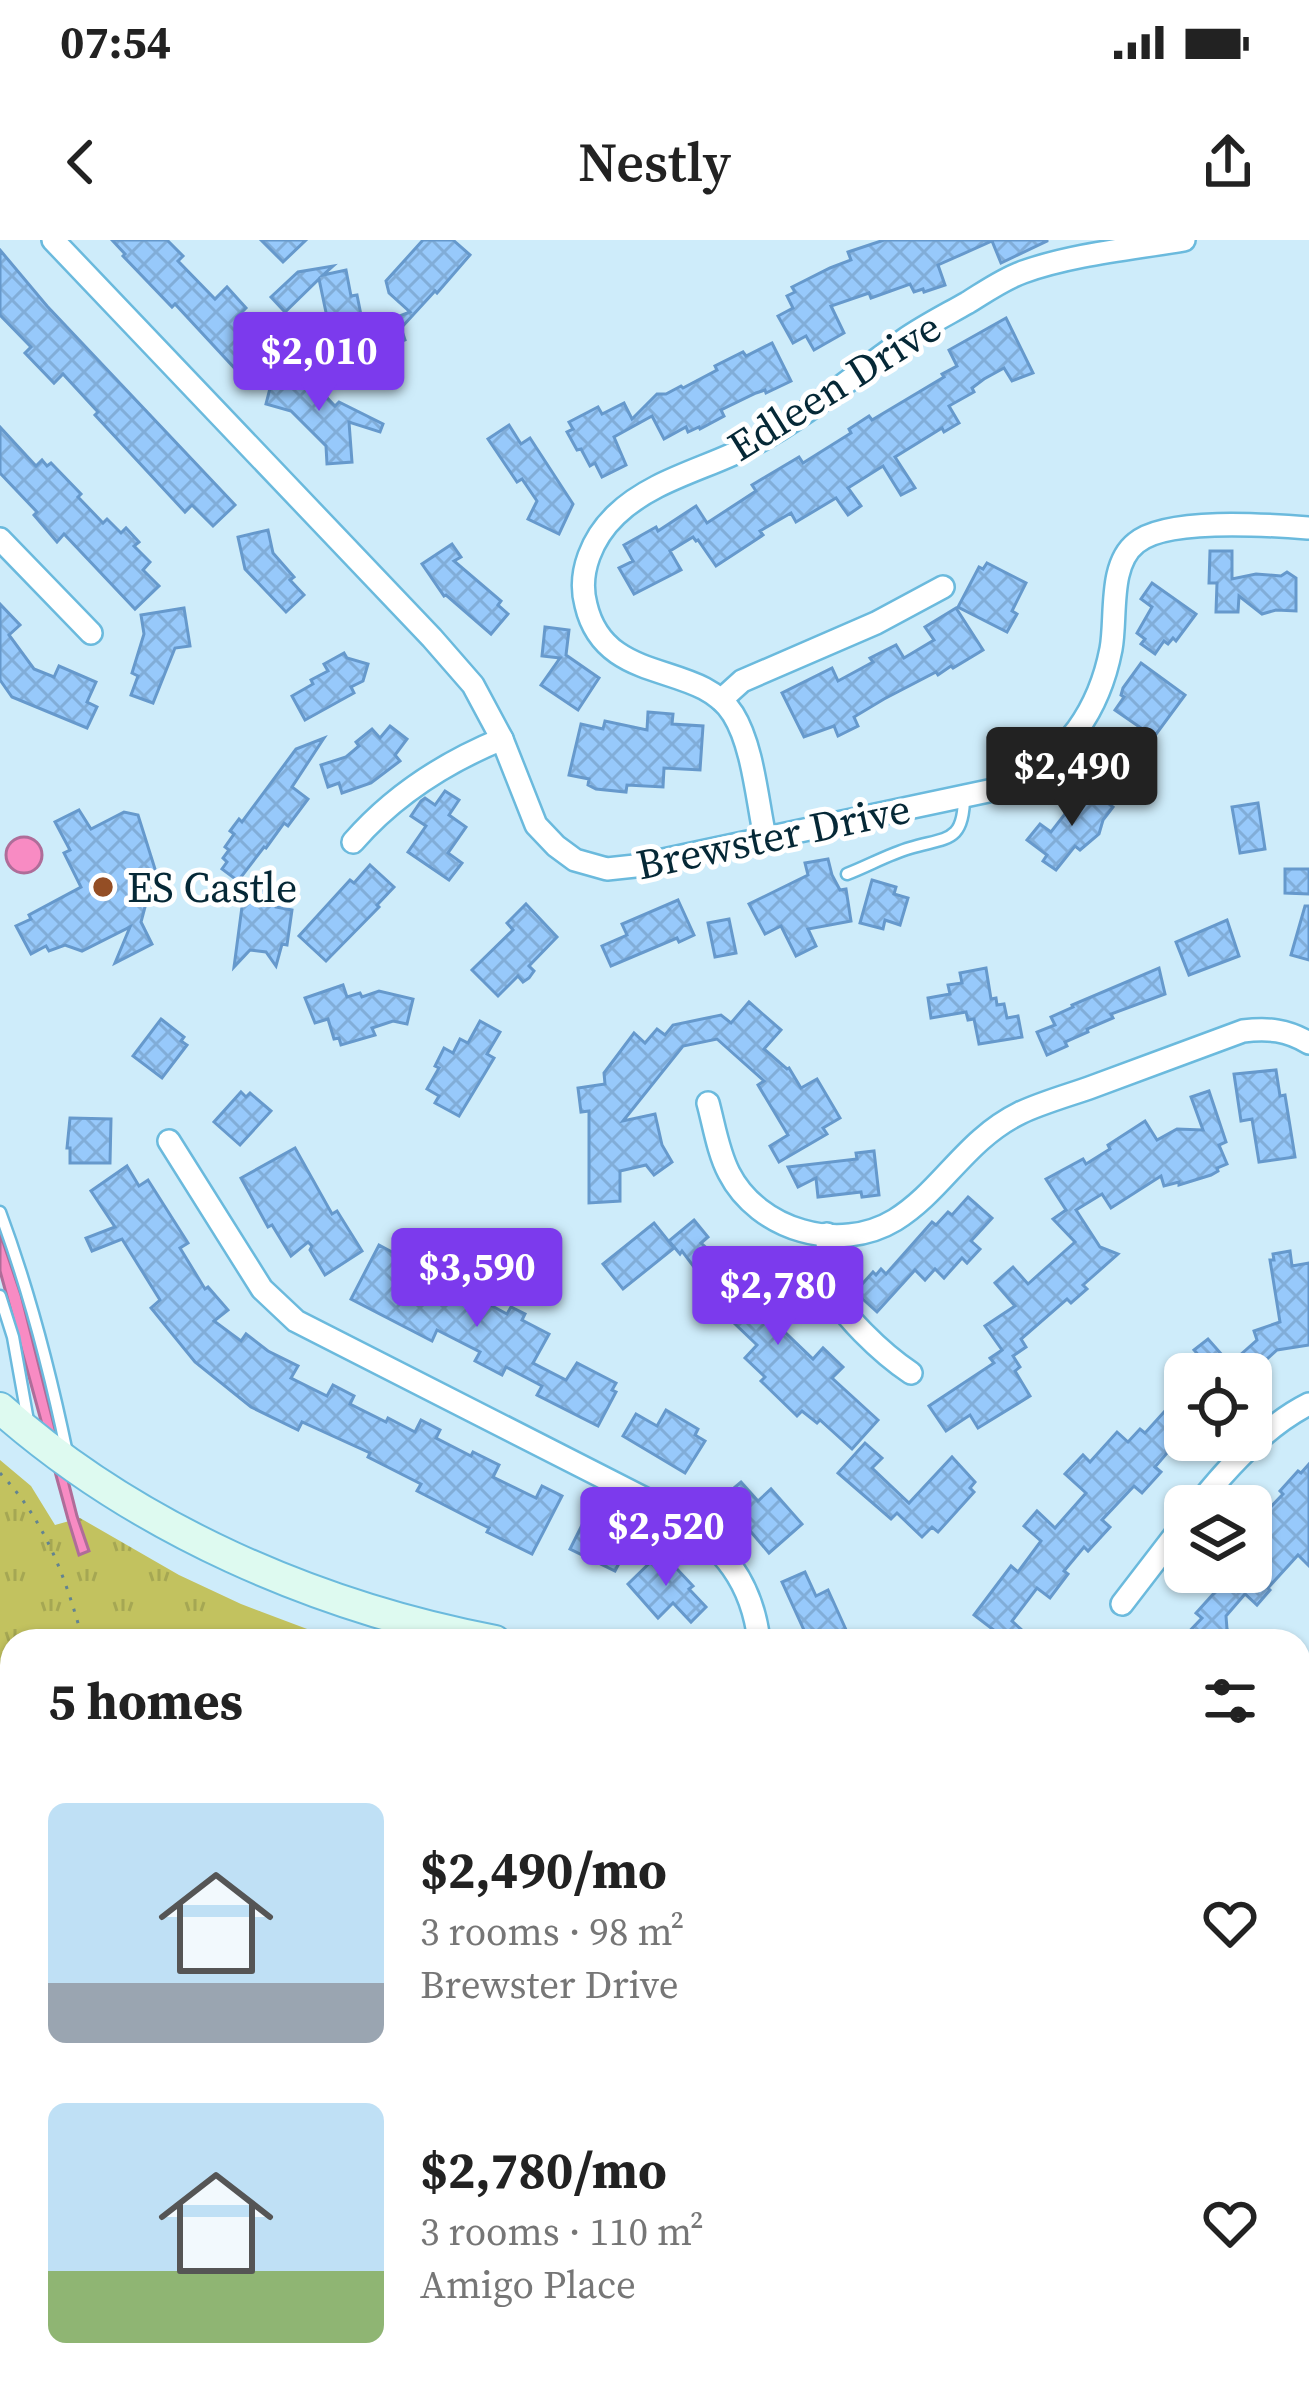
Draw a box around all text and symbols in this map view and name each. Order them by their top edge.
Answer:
text: 07:54 [60,11,171,73]
text: Nestly [578,125,731,199]
icon: back [48,129,114,195]
icon: share [1195,129,1261,195]
street label: Edleen Drive [716,298,952,474]
pin: $2,010 [221,312,417,414]
text: $2,010 [260,324,378,377]
pin: $2,490 [974,727,1170,829]
text: $2,490 [1013,739,1131,792]
street label: Brewster Drive [631,779,915,893]
place label: ES Castle [127,858,297,916]
marker: ES Castle [90,874,116,900]
pin: $3,590 [379,1228,575,1330]
text: $3,590 [418,1240,536,1293]
pin: $2,780 [680,1246,876,1348]
text: $2,780 [719,1258,837,1311]
map controls [1164,1353,1272,1593]
button: locate [1164,1353,1272,1461]
button: layers [1164,1485,1272,1593]
pin: $2,520 [568,1487,764,1589]
text: $2,520 [607,1499,725,1552]
text: 5 homes [48,1666,243,1736]
icon: filters [1197,1668,1263,1734]
text: $2,490/mo [420,1835,667,1905]
icon: home [144,1851,288,1995]
icon: heart [1197,1890,1263,1956]
text: 3 rooms · 98 m² [420,1905,684,1958]
text: Brewster Drive [420,1958,679,2011]
text: $2,780/mo [420,2135,667,2205]
icon: home [144,2151,288,2295]
icon: heart [1197,2190,1263,2256]
text: 3 rooms · 110 m² [420,2205,704,2258]
text: Amigo Place [420,2258,636,2311]

